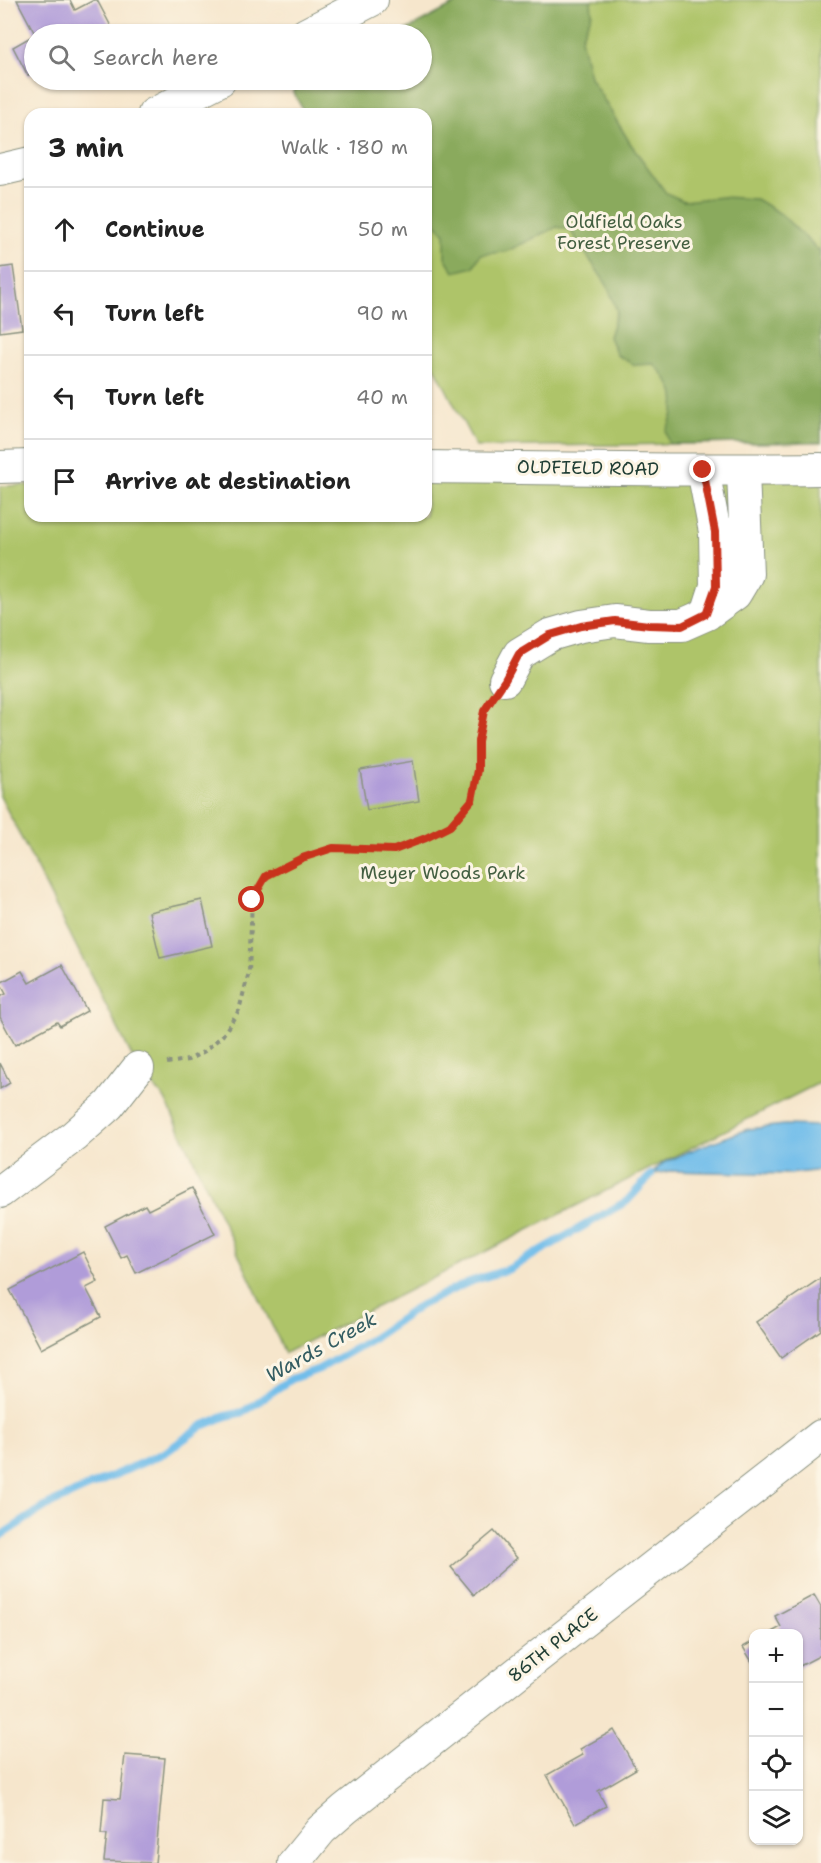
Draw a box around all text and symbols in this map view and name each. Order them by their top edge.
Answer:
search box [24,24,432,90]
icon: search [45,41,78,74]
text: Search here [93,43,219,72]
text: 3 min [48,130,124,165]
text: Walk · 180 m [281,134,408,160]
park label: Oldfield Oaks Forest Preserve [557,210,691,255]
icon: ahead [48,213,81,246]
text: Continue [105,215,205,244]
text: 50 m [358,216,408,242]
icon: left [48,297,81,330]
text: Turn left [105,299,204,328]
text: 90 m [356,300,408,326]
icon: left [48,381,81,414]
text: Turn left [105,383,204,412]
text: 40 m [356,384,408,410]
street label: OLDFIELD ROAD [517,455,659,481]
route end [689,456,715,482]
icon: arrive [48,465,81,498]
text: Arrive at destination [105,467,351,496]
park label: Meyer Woods Park [360,861,526,885]
route start [238,886,264,912]
water label: Wards Creek [261,1305,382,1388]
street label: 86TH PLACE [503,1602,603,1688]
map controls [749,1629,803,1845]
button: + [749,1629,803,1683]
button: − [749,1683,803,1737]
button: locate [749,1737,803,1791]
button: layers [749,1791,803,1845]

